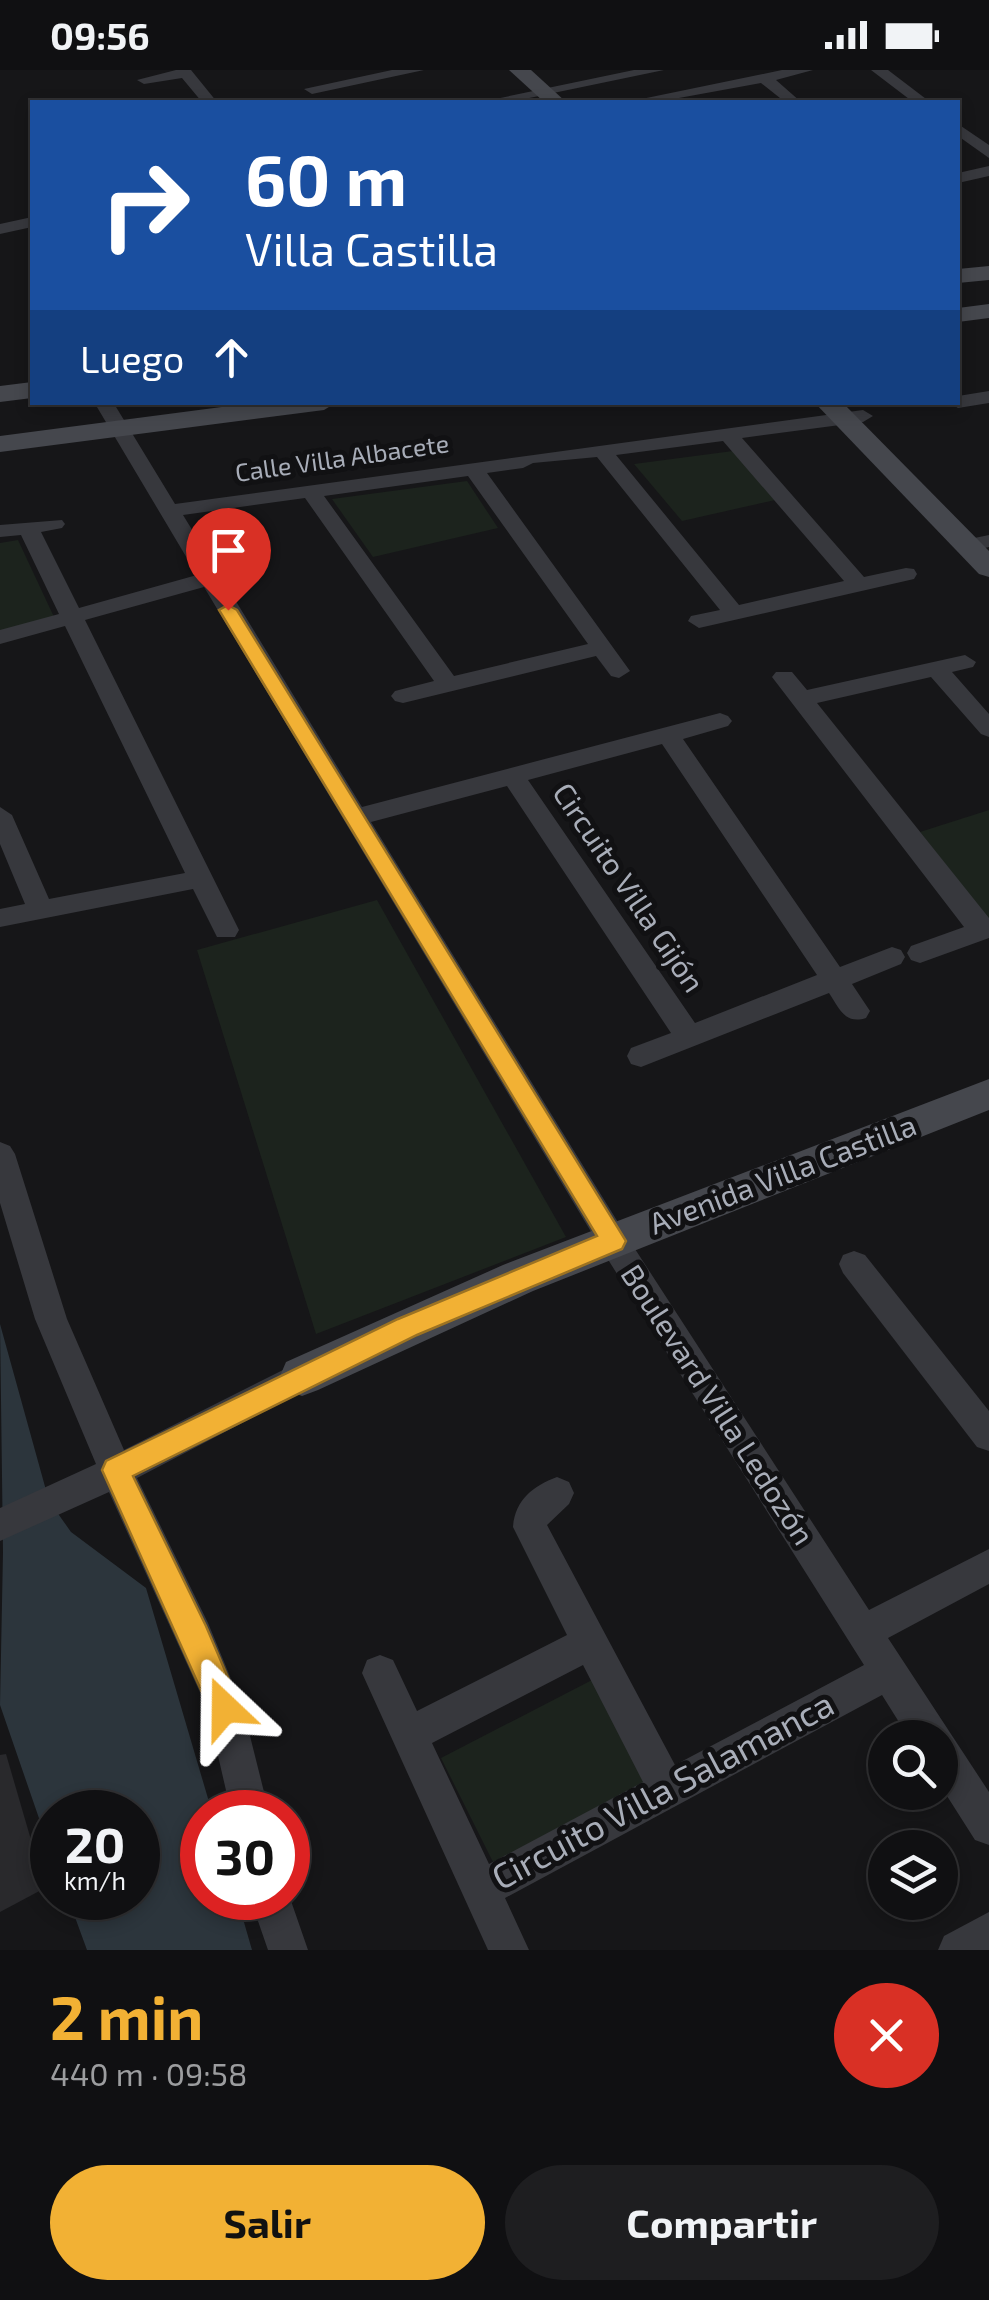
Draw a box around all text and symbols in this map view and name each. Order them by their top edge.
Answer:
text: 09:56 [50,12,150,58]
text: 60 m [245,136,407,220]
icon: right [80,140,210,270]
text: Villa Castilla [245,221,498,275]
icon: ahead [204,330,259,385]
text: Luego [80,335,184,381]
street label: Calle Villa Albacete [233,427,451,487]
pin [186,508,271,611]
icon: arrive [201,523,256,578]
street label: Circuito Villa Gijón [546,775,713,998]
street label: Avenida Villa Castilla [644,1106,921,1241]
street label: Boulevard Villa Ledozón [615,1257,823,1551]
position arrow [173,1656,277,1760]
street label: Circuito Villa Salamanca [484,1681,840,1897]
map controls [868,1720,958,1920]
button: search [868,1720,958,1810]
speed limit sign: 30 [180,1790,310,1920]
text: 20 [65,1813,125,1873]
button: layers [868,1830,958,1920]
text: km/h [64,1865,126,1895]
text: 2 min [50,1980,203,2052]
button: close [834,1983,939,2088]
text: 440 m · 09:58 [50,2054,247,2092]
button: Salir [50,2165,485,2280]
button: Compartir [505,2165,939,2280]

